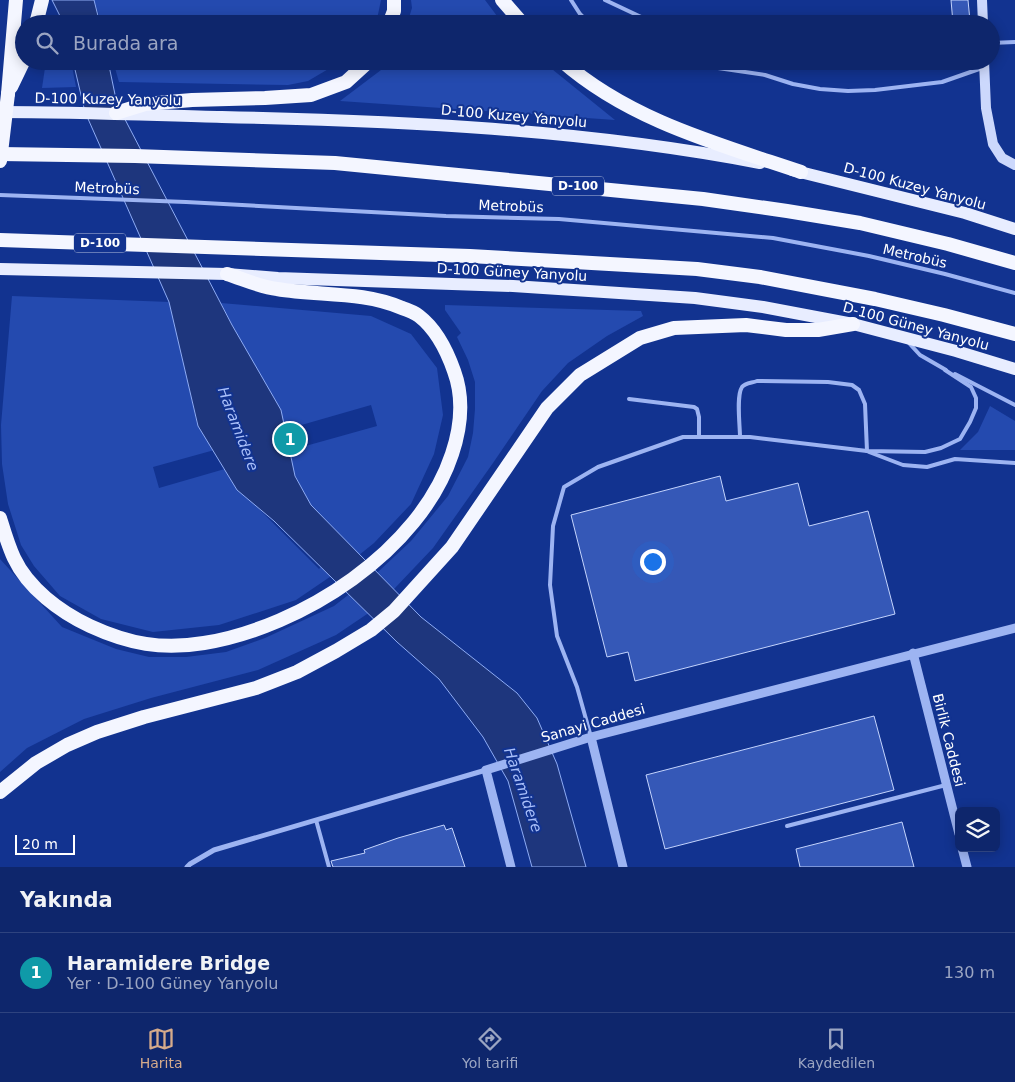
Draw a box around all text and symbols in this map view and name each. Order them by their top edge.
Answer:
search box [15,15,1000,70]
icon: search [33,29,61,57]
text: Burada ara [73,32,178,54]
street label: D-100 Kuzey Yanyolu [34,90,182,108]
street label: D-100 Kuzey Yanyolu [440,102,588,130]
street label: D-100 Kuzey Yanyolu [842,159,988,213]
road number: D-100 [552,177,604,196]
street label: Metrobüs [74,179,140,197]
street label: Metrobüs [478,197,544,215]
road number: D-100 [74,234,126,252]
street label: Metrobüs [881,241,949,271]
street label: D-100 Güney Yanyolu [436,260,588,284]
street label: D-100 Güney Yanyolu [841,299,991,353]
water label: Haramidere [214,384,262,474]
pin: 1 [274,420,306,458]
your location [640,549,666,575]
street label: Birlik Caddesi [930,692,968,788]
street label: Sanayi Caddesi [539,700,647,746]
water label: Haramidere [500,745,546,835]
map controls [955,807,1000,852]
button: layers [955,807,1000,852]
scale bar [15,832,75,855]
text: 20 m [22,836,58,852]
text: Yakında [20,888,113,912]
text: Haramidere Bridge [67,952,270,974]
text: 1 [30,963,42,982]
text: 130 m [944,963,995,982]
text: Yer · D-100 Güney Yanyolu [67,974,278,993]
tab: Harita [140,1025,183,1071]
tab: Yol tarifi [462,1025,518,1071]
tab: Kaydedilen [798,1025,875,1071]

